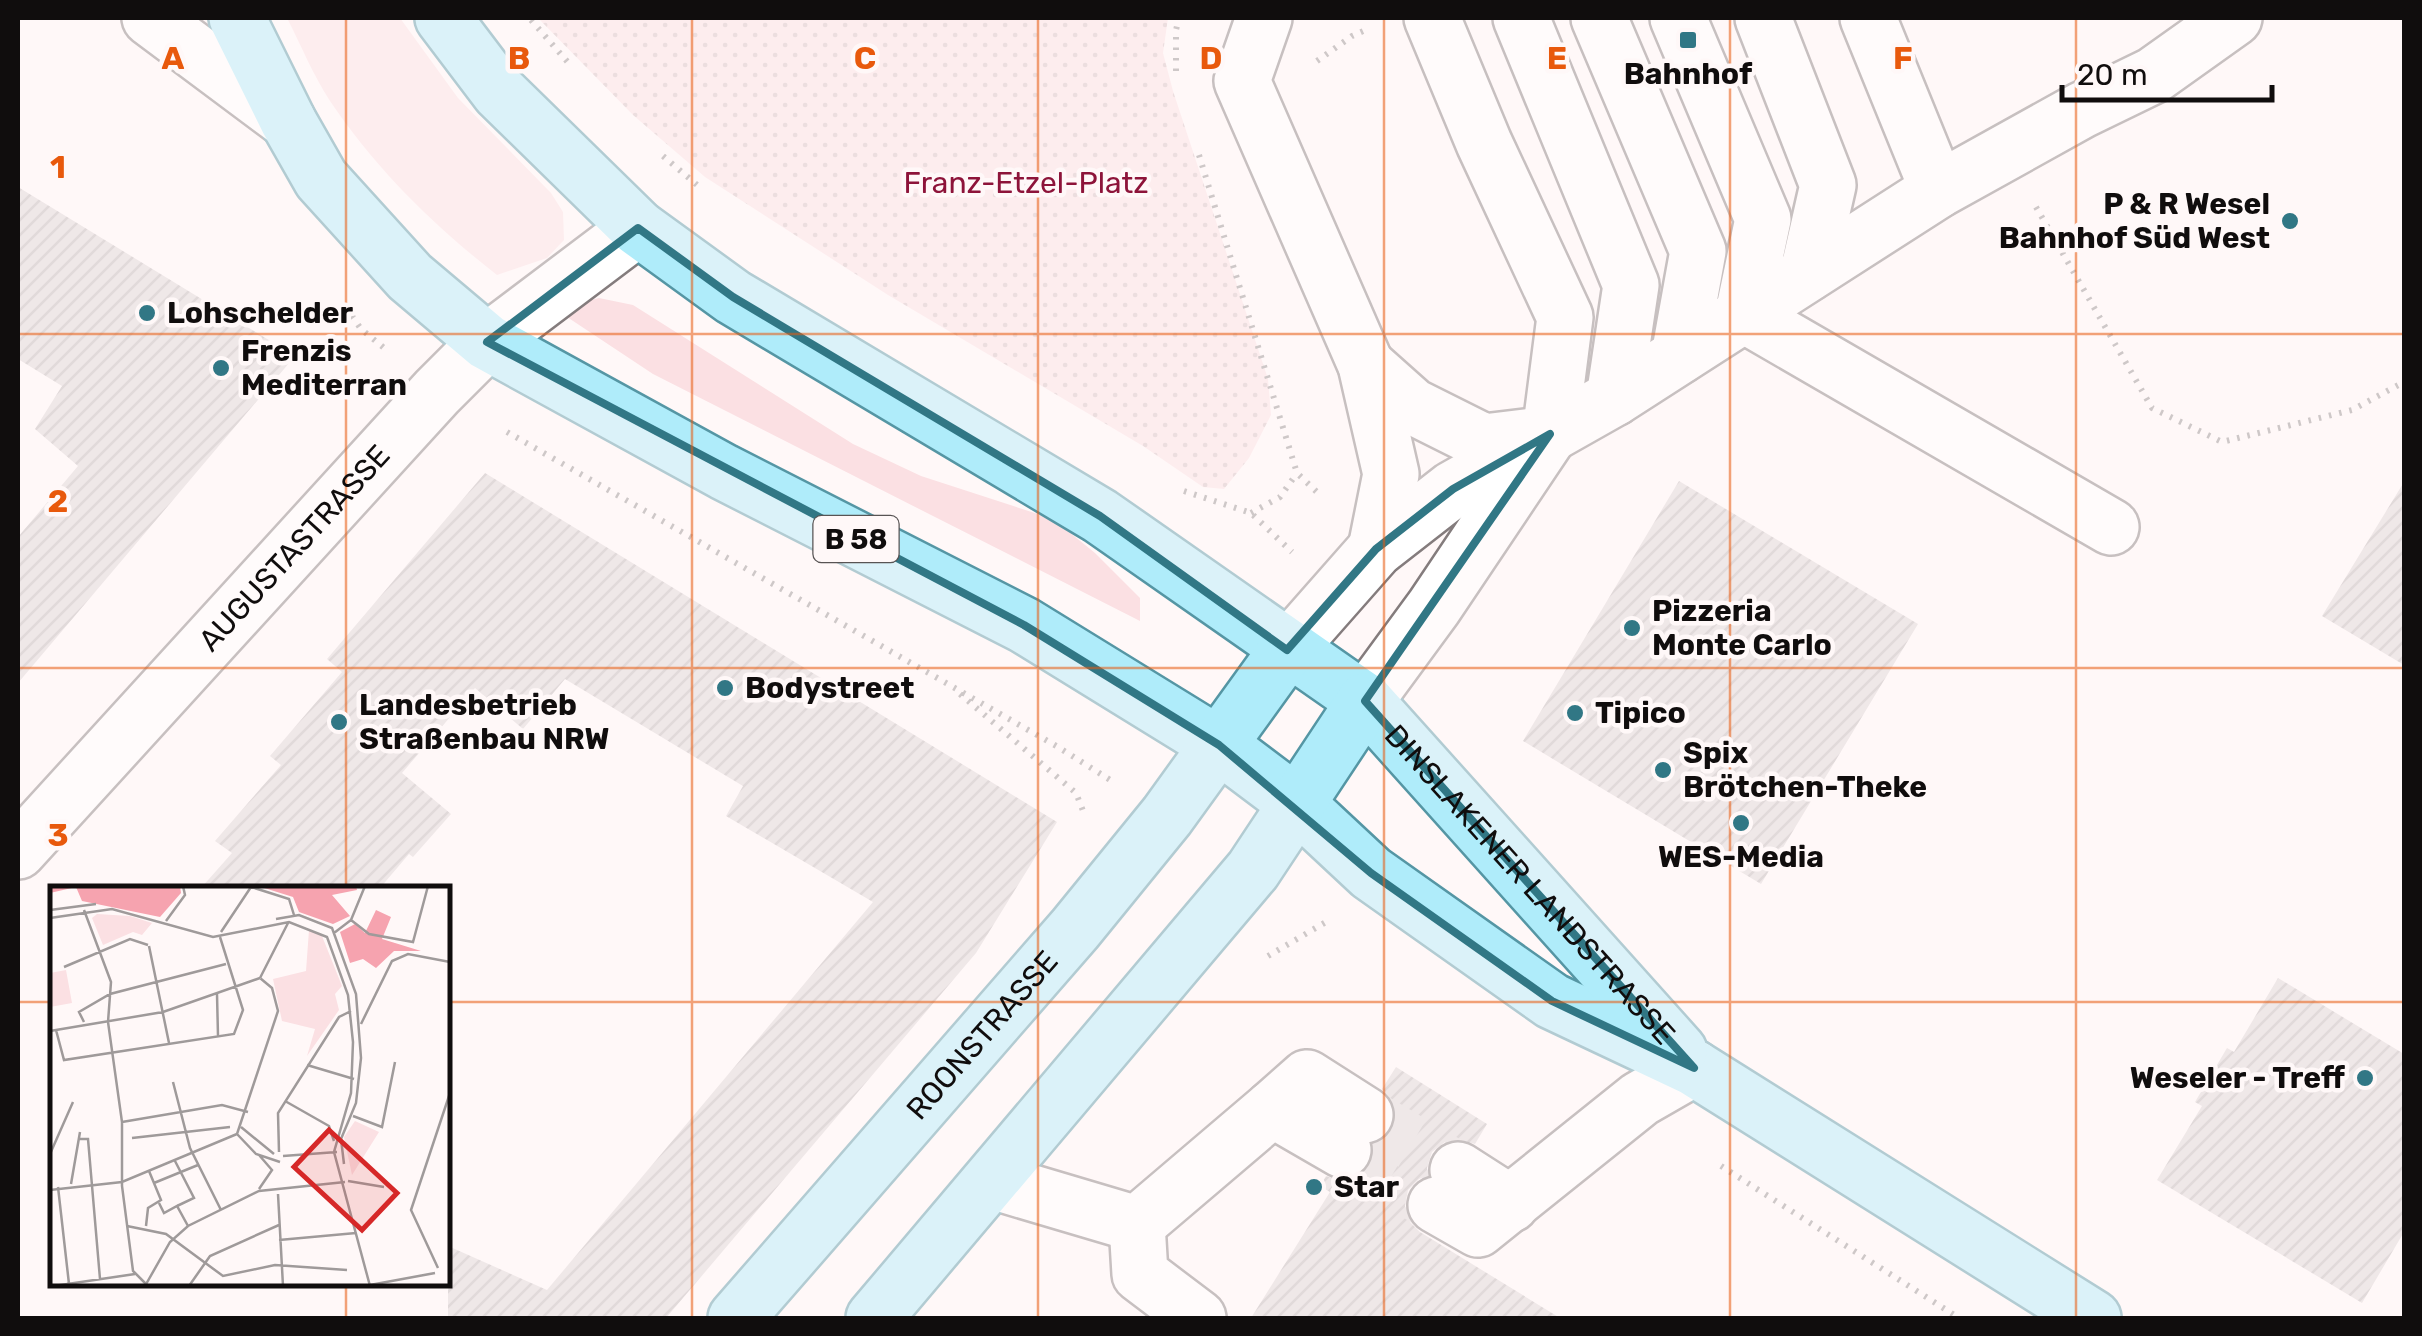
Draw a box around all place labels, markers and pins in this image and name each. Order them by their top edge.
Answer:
marker: Bahnhof [1677,29,1699,51]
place label: Bahnhof [1624,56,1753,92]
place label: P & R Wesel Bahnhof Süd West [1999,186,2270,256]
marker: P & R Wesel Bahnhof Süd West [2279,210,2301,232]
place label: Lohschelder [167,295,354,331]
marker: Lohschelder [136,302,158,324]
place label: Frenzis Mediterran [241,333,407,403]
marker: Frenzis Mediterran [210,357,232,379]
place label: Pizzeria Monte Carlo [1652,593,1832,663]
marker: Pizzeria Monte Carlo [1621,617,1643,639]
place label: Bodystreet [745,670,914,706]
marker: Bodystreet [714,677,736,699]
place label: Landesbetrieb Straßenbau NRW [359,687,609,757]
place label: Tipico [1595,695,1686,731]
marker: Tipico [1564,702,1586,724]
marker: Landesbetrieb Straßenbau NRW [328,711,350,733]
place label: Spix Brötchen-Theke [1683,735,1927,805]
marker: Spix Brötchen-Theke [1652,759,1674,781]
marker: WES-Media [1730,812,1752,834]
place label: WES-Media [1658,839,1824,875]
place label: Weseler - Treff [2130,1060,2346,1096]
marker: Weseler - Treff [2354,1067,2376,1089]
place label: Star [1334,1169,1400,1205]
marker: Star [1303,1176,1325,1198]

